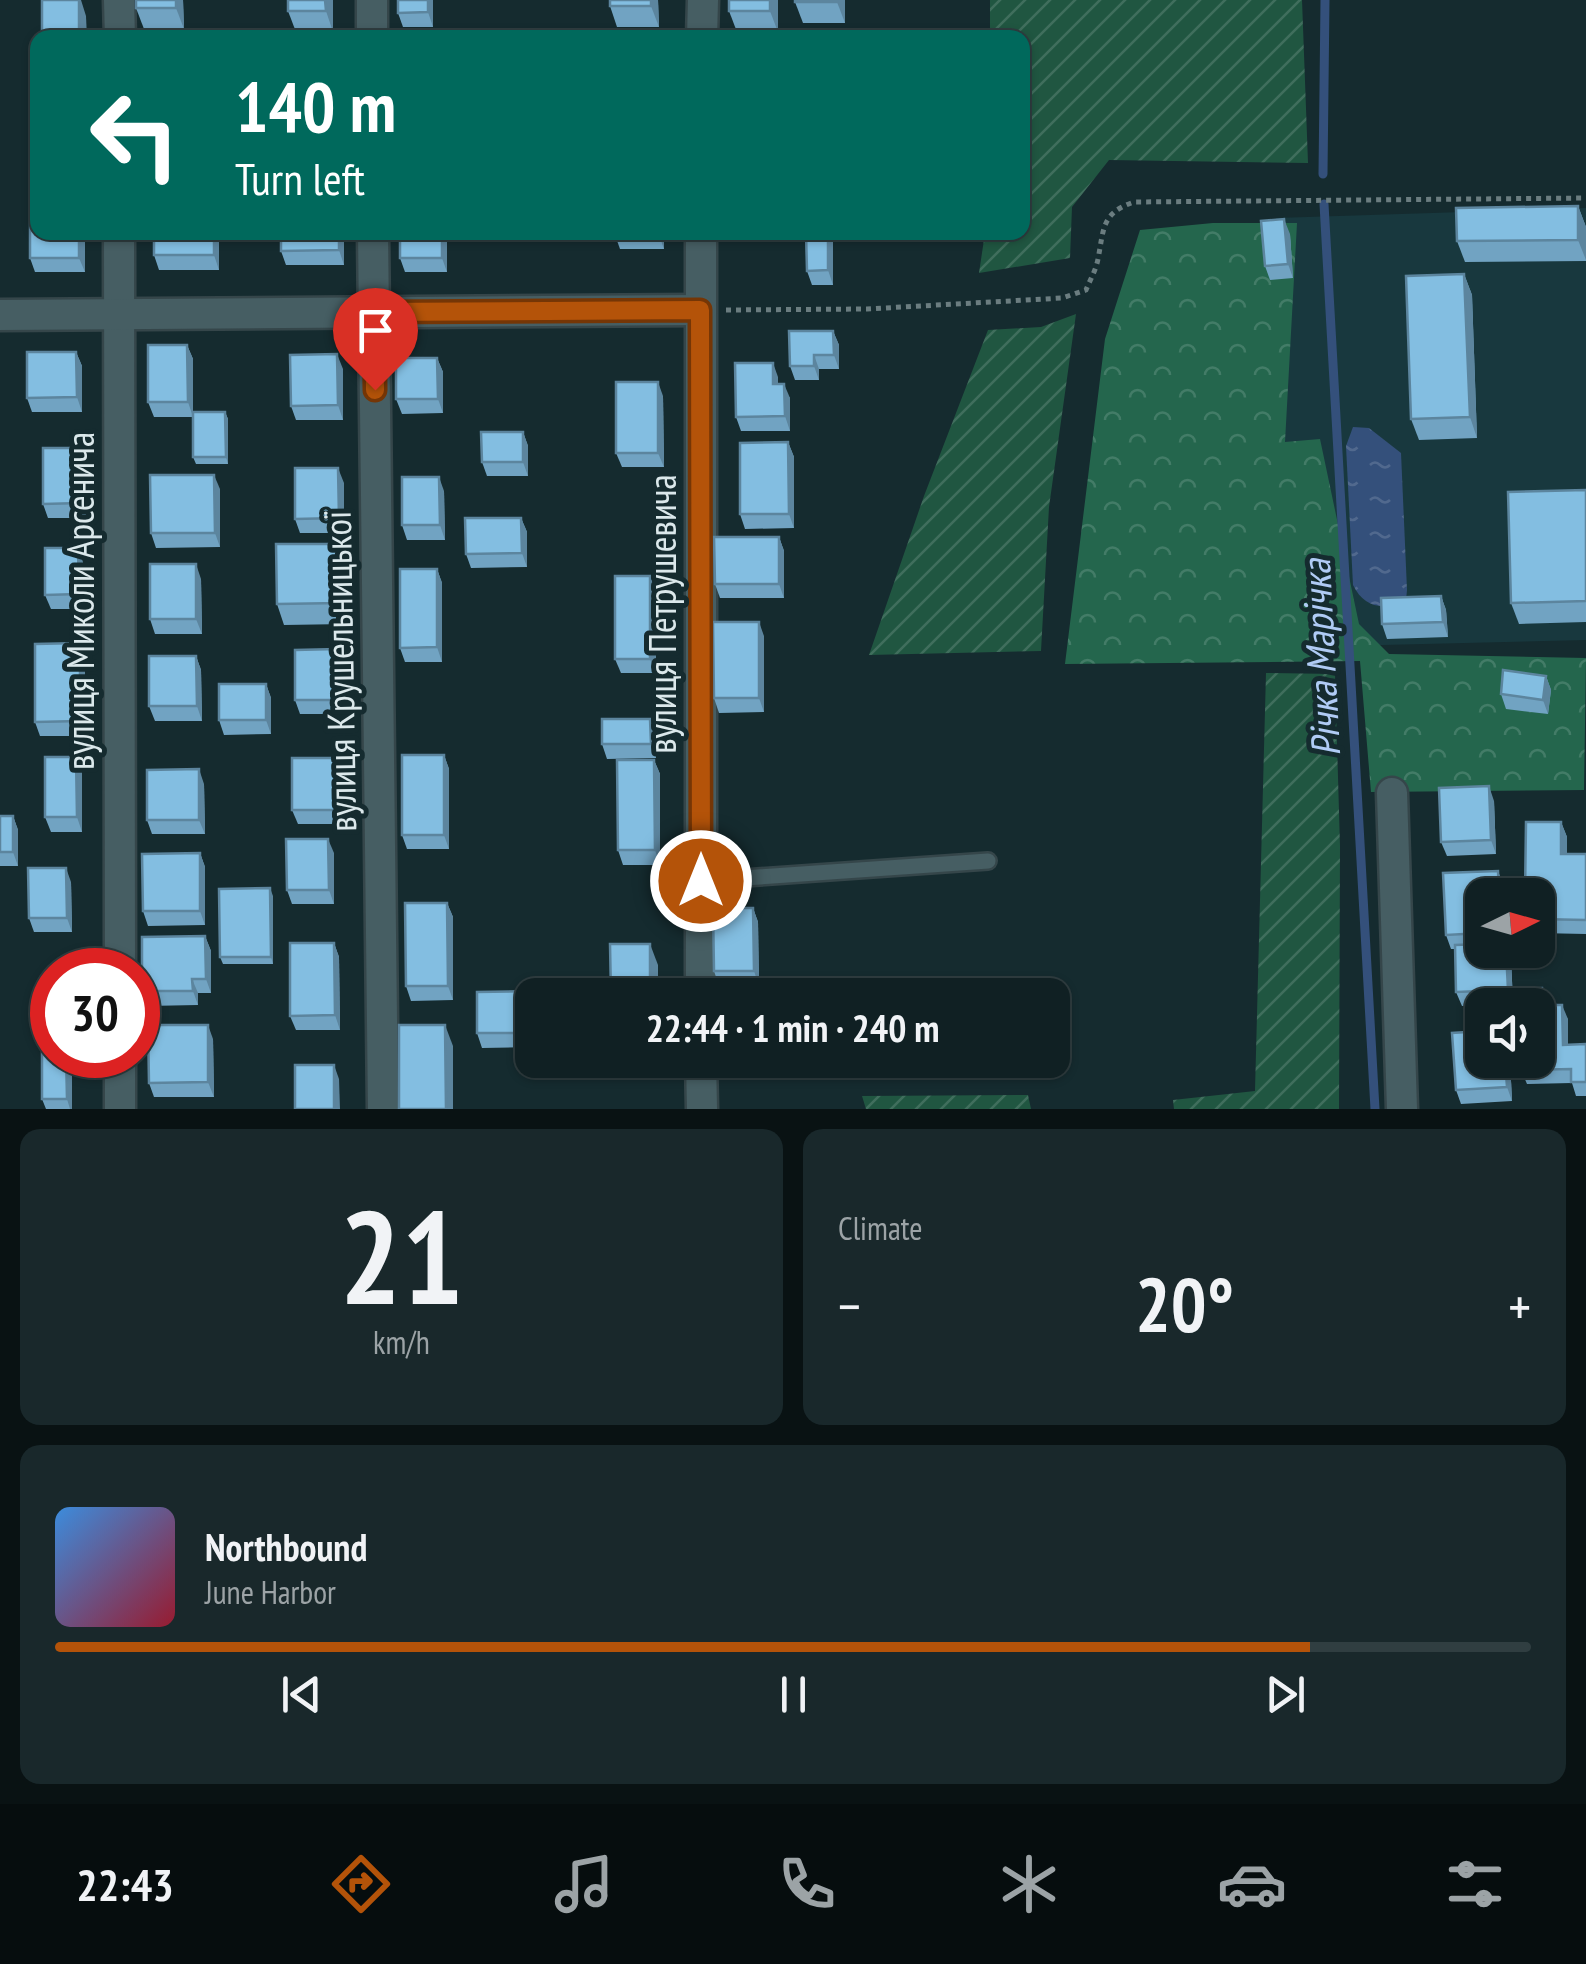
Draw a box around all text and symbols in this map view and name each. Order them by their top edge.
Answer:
text: 140 m [235,61,396,151]
icon: left [70,70,200,200]
text: Turn left [235,149,365,207]
pin [333,288,418,391]
icon: arrive [348,303,403,358]
street label: вулиця Миколи Арсенича [55,432,104,770]
street label: вулиця Петрушевича [637,474,686,754]
street label: вулиця Крушельницької [312,510,366,832]
water label: Річка Марічка [1289,556,1351,758]
position arrow [649,829,753,933]
north arrow [1465,878,1555,968]
map controls [1465,878,1555,1078]
speed limit sign: 30 [30,948,160,1078]
button: sound [1465,988,1555,1078]
text: 22:44 · 1 min · 240 m [646,1003,939,1052]
text: 21 [339,1172,464,1340]
text: Climate [838,1207,922,1249]
text: 20° [1135,1256,1234,1353]
text: − [838,1270,861,1341]
text: + [1508,1270,1531,1341]
text: km/h [373,1321,430,1363]
text: Northbound [205,1522,367,1571]
text: June Harbor [205,1571,336,1613]
icon: previous [274,1667,329,1722]
icon: pause [766,1667,821,1722]
icon: next [1258,1667,1313,1722]
icon: directions [326,1849,396,1919]
icon: music [549,1849,619,1919]
icon: phone [772,1849,842,1919]
icon: climate [994,1849,1064,1919]
icon: car [1217,1849,1287,1919]
icon: filters [1440,1849,1510,1919]
text: 22:43 [76,1855,174,1913]

